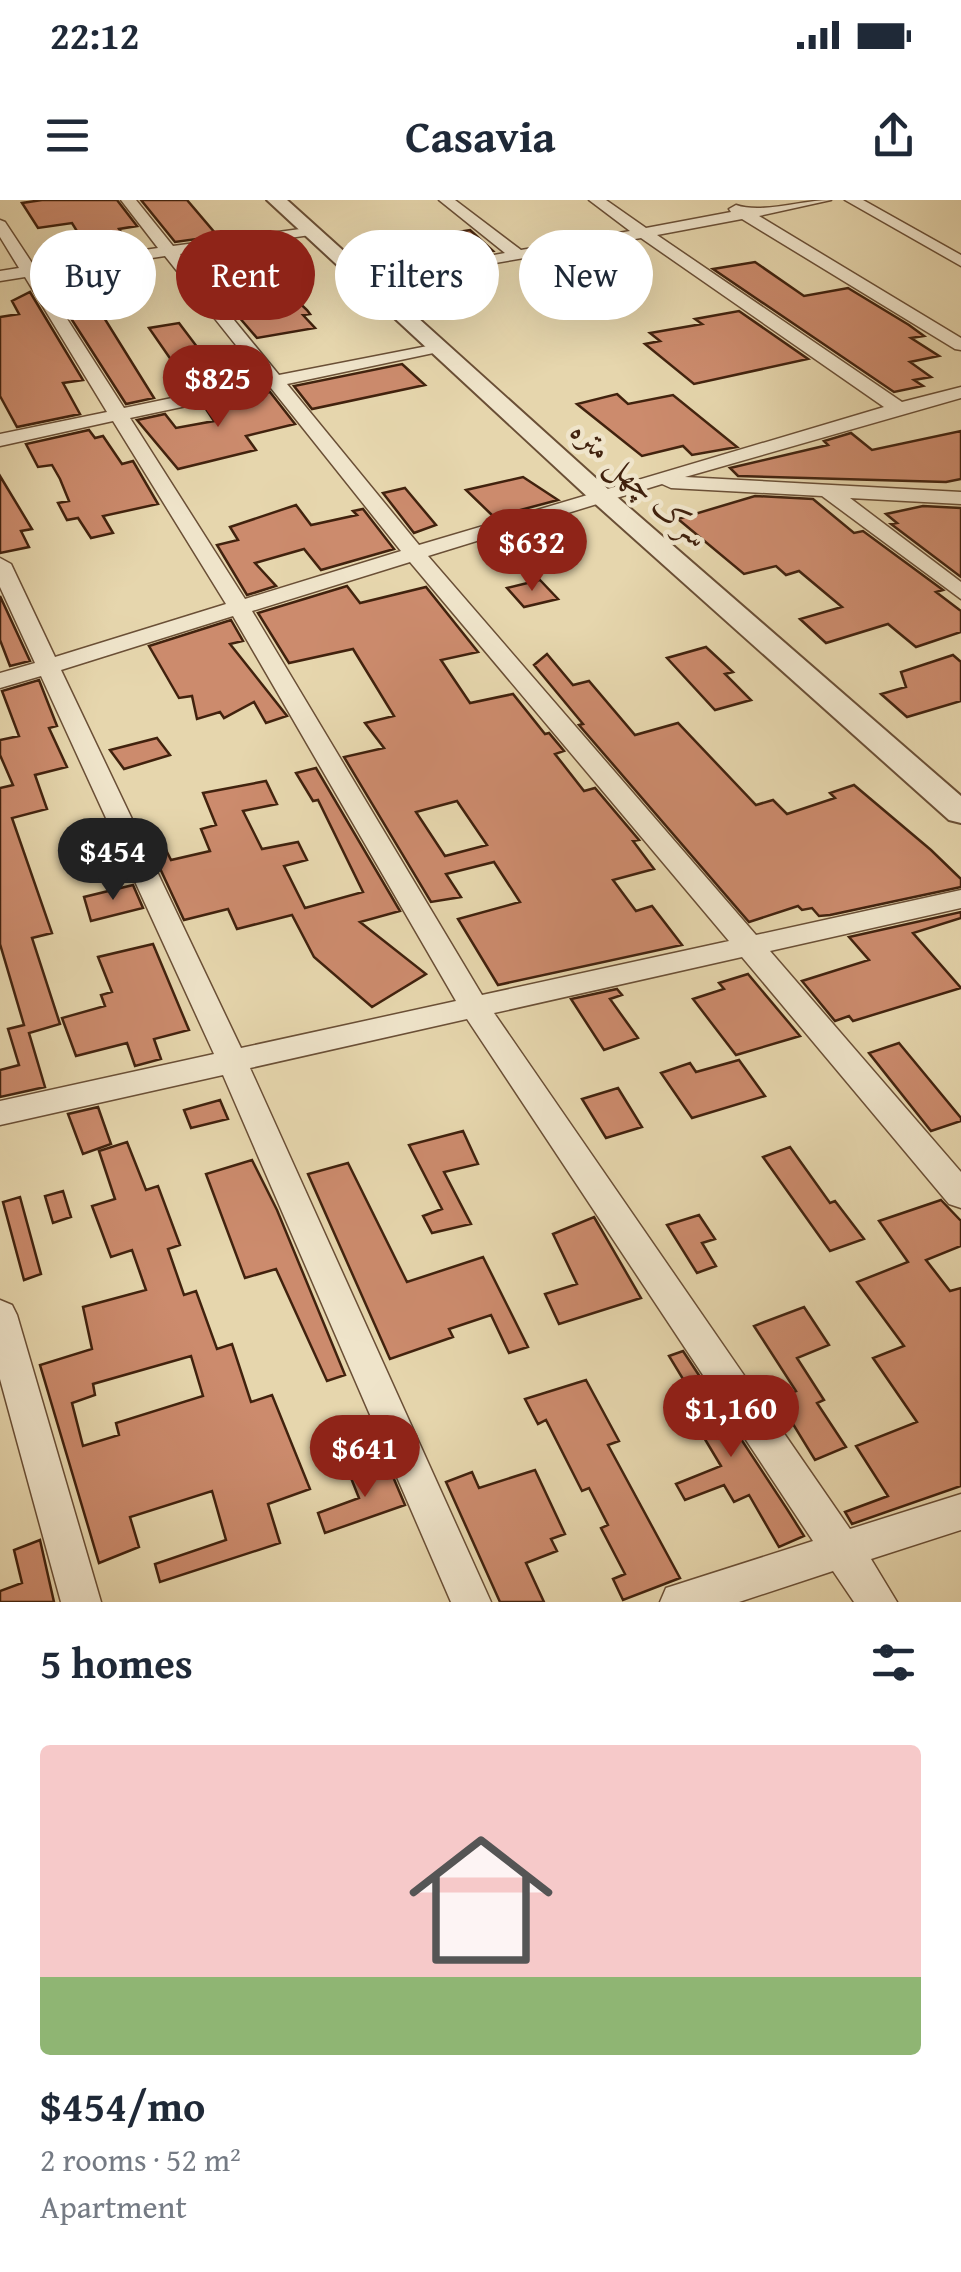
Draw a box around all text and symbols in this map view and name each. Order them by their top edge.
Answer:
text: 22:12 [50,7,140,63]
text: Casavia [405,103,556,168]
icon: menu [40,108,95,163]
icon: share [866,108,921,163]
chip: Buy [30,230,156,320]
chip: Rent [176,230,315,320]
chip: Filters [335,230,499,320]
chip: New [519,230,653,320]
pin: $825 [159,345,277,430]
text: $825 [185,354,251,401]
street label: سرک چهل متره [560,408,720,558]
pin: $632 [473,509,591,594]
text: $632 [499,518,565,565]
pin: $454 [54,818,172,903]
text: $454 [80,827,146,874]
pin: $1,160 [650,1375,812,1460]
text: $1,160 [685,1384,777,1431]
pin: $641 [306,1415,424,1500]
text: $641 [332,1424,398,1471]
text: 5 homes [40,1632,193,1693]
icon: filters [866,1635,921,1690]
icon: home [391,1810,571,1990]
text: $454/mo [40,2075,205,2136]
text: 2 rooms · 52 m² [40,2136,241,2183]
text: Apartment [40,2183,187,2230]

